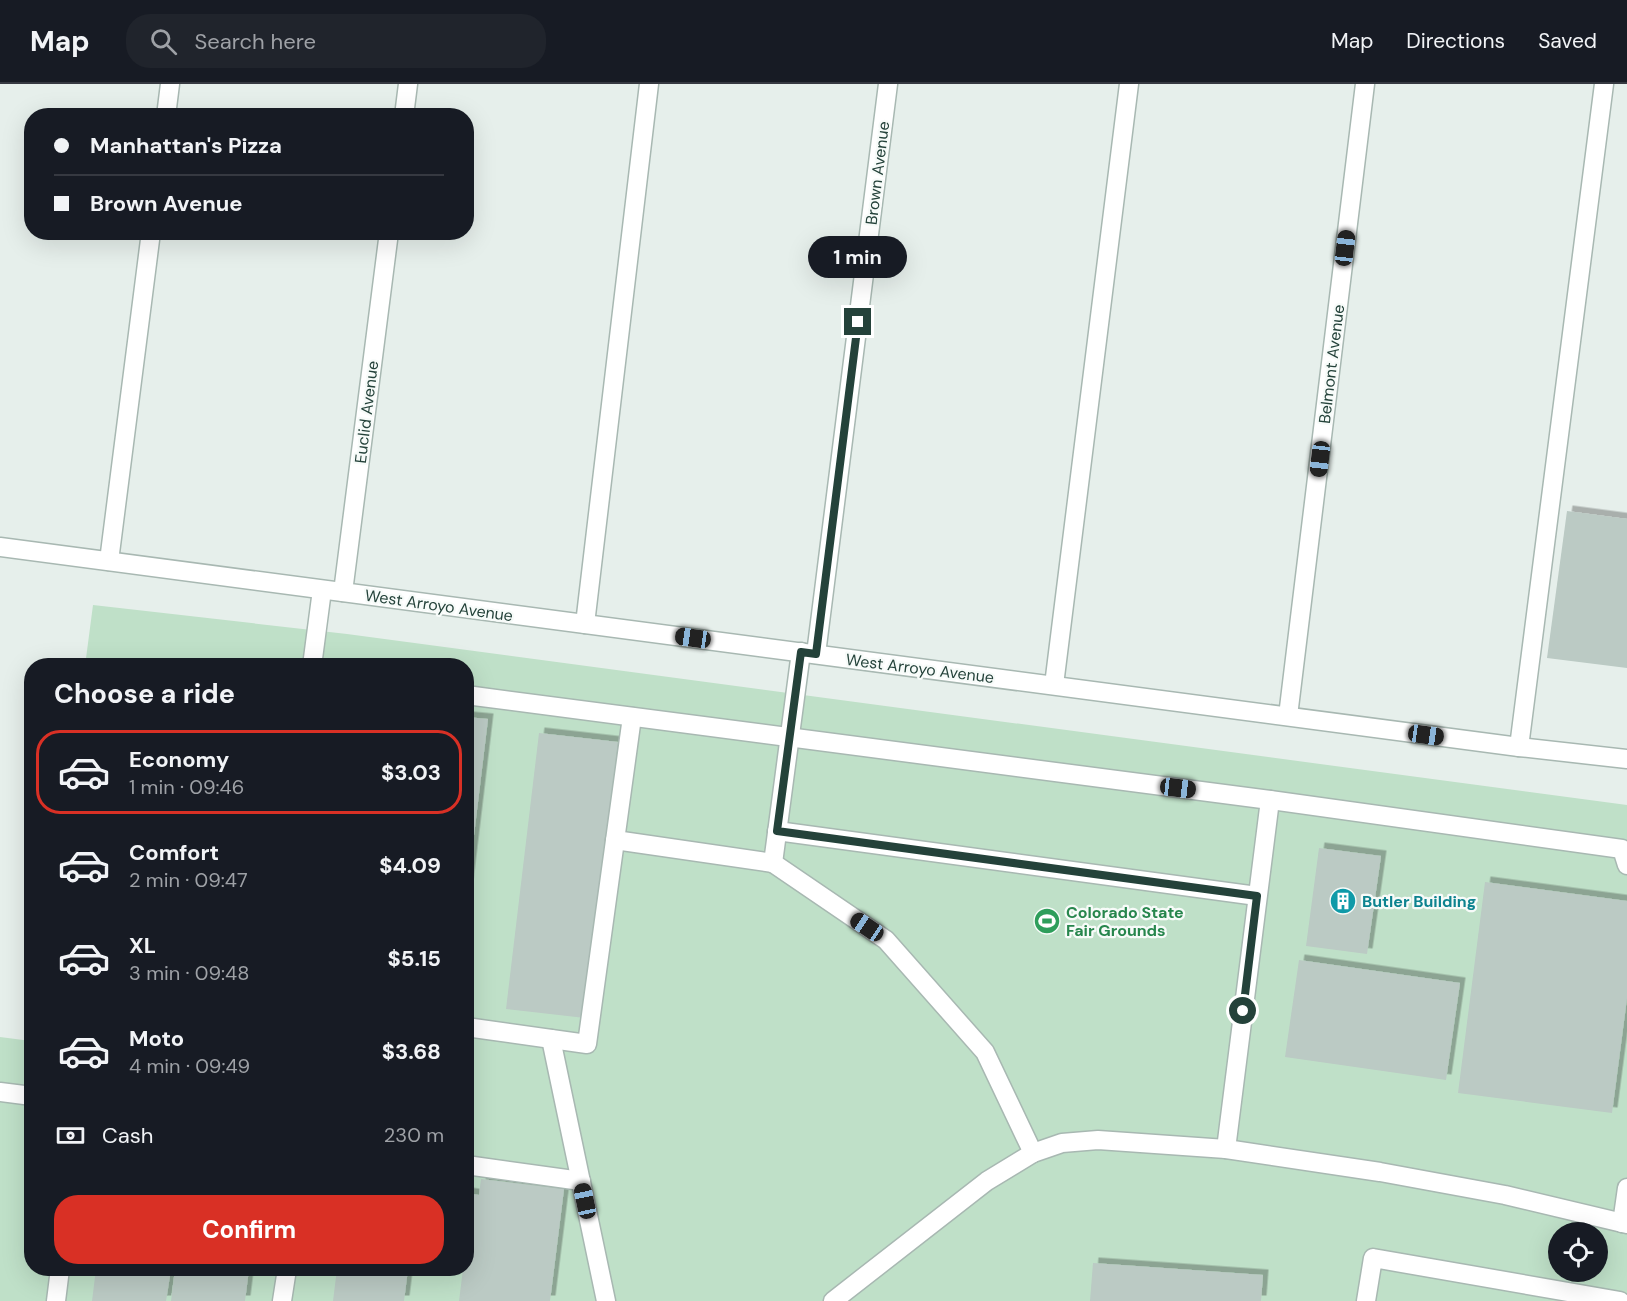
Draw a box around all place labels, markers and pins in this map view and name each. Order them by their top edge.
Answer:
building icon: Butler Building [1328,886,1358,916]
place label: Butler Building [1362,891,1476,912]
place label: Colorado State Fair Grounds [1066,902,1184,941]
sports icon: Colorado State Fair Grounds [1032,906,1062,936]

